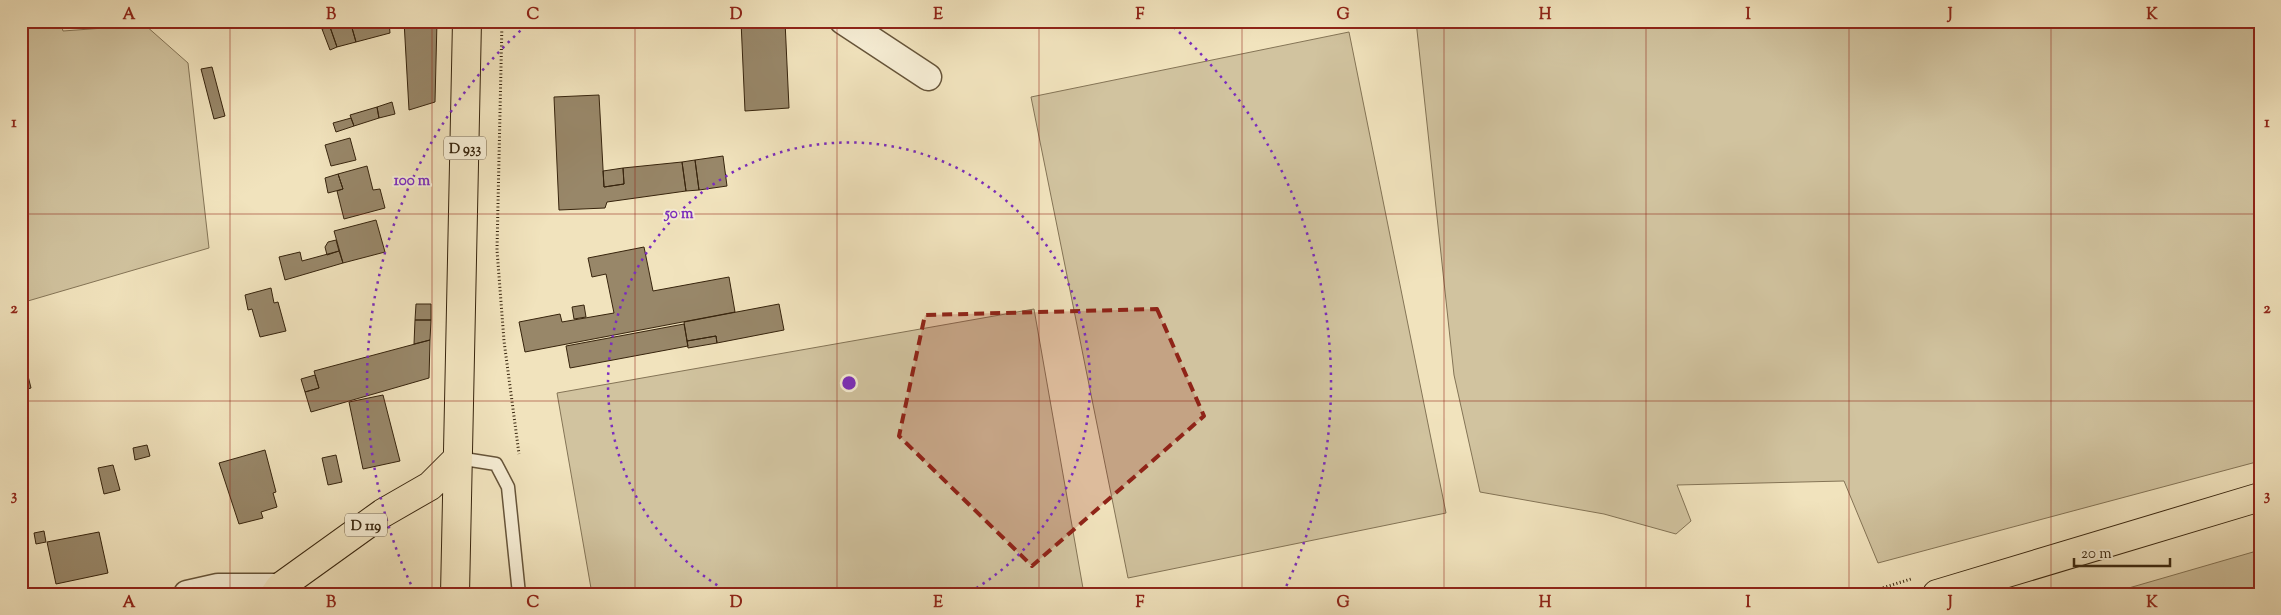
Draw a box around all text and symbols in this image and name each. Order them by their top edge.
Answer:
text: A [123,4,136,27]
text: B [326,4,336,27]
text: C [527,4,540,27]
text: D [730,4,743,27]
text: E [933,4,943,27]
text: F [1136,4,1145,27]
text: G [1336,4,1350,27]
text: H [1539,4,1552,27]
text: I [1745,4,1751,27]
text: J [1946,4,1953,27]
text: K [2146,4,2158,27]
text: 1 [11,112,17,135]
text: 1 [2264,112,2270,135]
road number: D 933 [444,136,486,160]
text: 100 m [394,171,431,192]
text: 50 m [664,204,694,225]
text: 2 [10,298,18,321]
text: 2 [2263,298,2271,321]
centre of rings [840,374,858,392]
text: 3 [11,485,18,508]
text: 3 [2264,485,2271,508]
road number: D 119 [345,514,387,536]
scale bar [2074,535,2170,567]
text: 20 m [2081,544,2112,565]
text: A [123,592,136,615]
text: B [326,592,336,615]
text: C [527,592,540,615]
text: D [730,592,743,615]
text: E [933,592,943,615]
text: F [1136,592,1145,615]
text: G [1336,592,1350,615]
text: H [1539,592,1552,615]
text: I [1745,592,1751,615]
text: J [1946,592,1953,615]
text: K [2146,592,2158,615]

